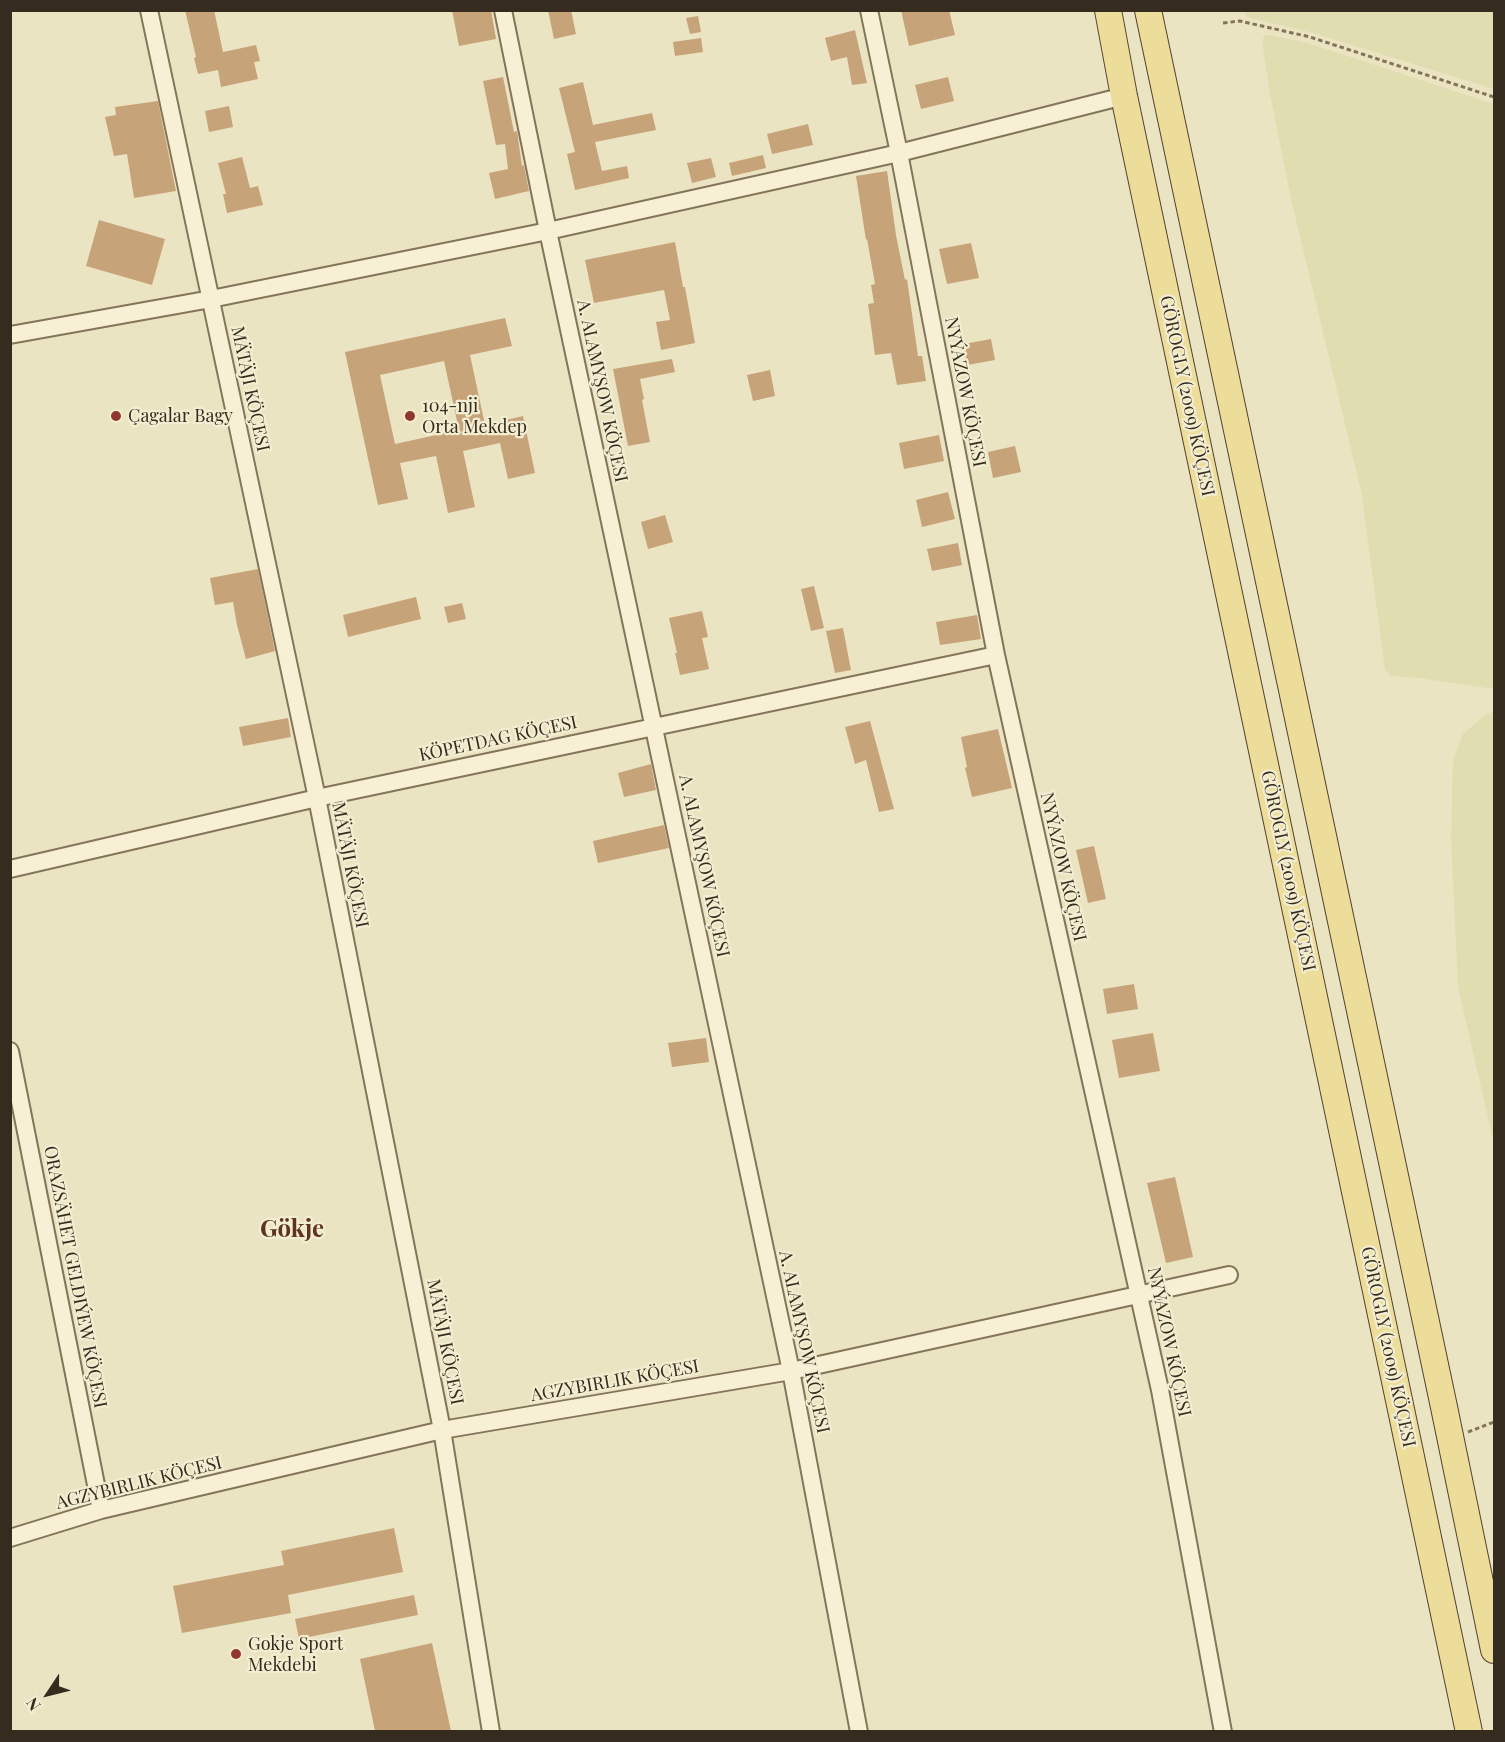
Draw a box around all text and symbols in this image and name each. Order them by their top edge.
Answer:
street label: GÖROGLY (2009) KÖÇESI [1155,294,1219,498]
street label: A. ALAMYŞOW KÖÇESI [572,298,632,484]
street label: NYÝAZOW KÖÇESI [940,315,990,469]
street label: MÄTÄJI KÖÇESI [226,324,274,454]
place label: 104-nji Orta Mekdep [422,395,527,438]
place label: Çagalar Bagy [128,405,233,427]
marker: Çagalar Bagy [109,409,123,423]
marker: 104-nji Orta Mekdep [403,409,417,423]
street label: KÖPETDAG KÖÇESI [417,712,579,766]
street label: GÖROGLY (2009) KÖÇESI [1256,769,1320,973]
street label: A. ALAMYŞOW KÖÇESI [674,773,734,959]
street label: NYÝAZOW KÖÇESI [1035,790,1091,944]
street label: MÄTÄJI KÖÇESI [327,800,373,930]
street label: ORAZSÄHET GELDIÝEW KÖÇESI [39,1144,111,1410]
district label: Gökje [260,1216,324,1244]
street label: GÖROGLY (2009) KÖÇESI [1356,1245,1420,1449]
street label: A. ALAMYŞOW KÖÇESI [774,1249,834,1435]
street label: NYÝAZOW KÖÇESI [1143,1265,1195,1419]
street label: MÄTÄJI KÖÇESI [422,1277,468,1407]
street label: AGZYBIRLIK KÖÇESI [529,1356,701,1406]
street label: AGZYBIRLIK KÖÇESI [54,1452,224,1514]
place label: Gokje Sport Mekdebi [248,1633,343,1676]
marker: Gokje Sport Mekdebi [229,1647,243,1661]
north arrow [18,1664,78,1724]
text: N [21,1694,45,1715]

